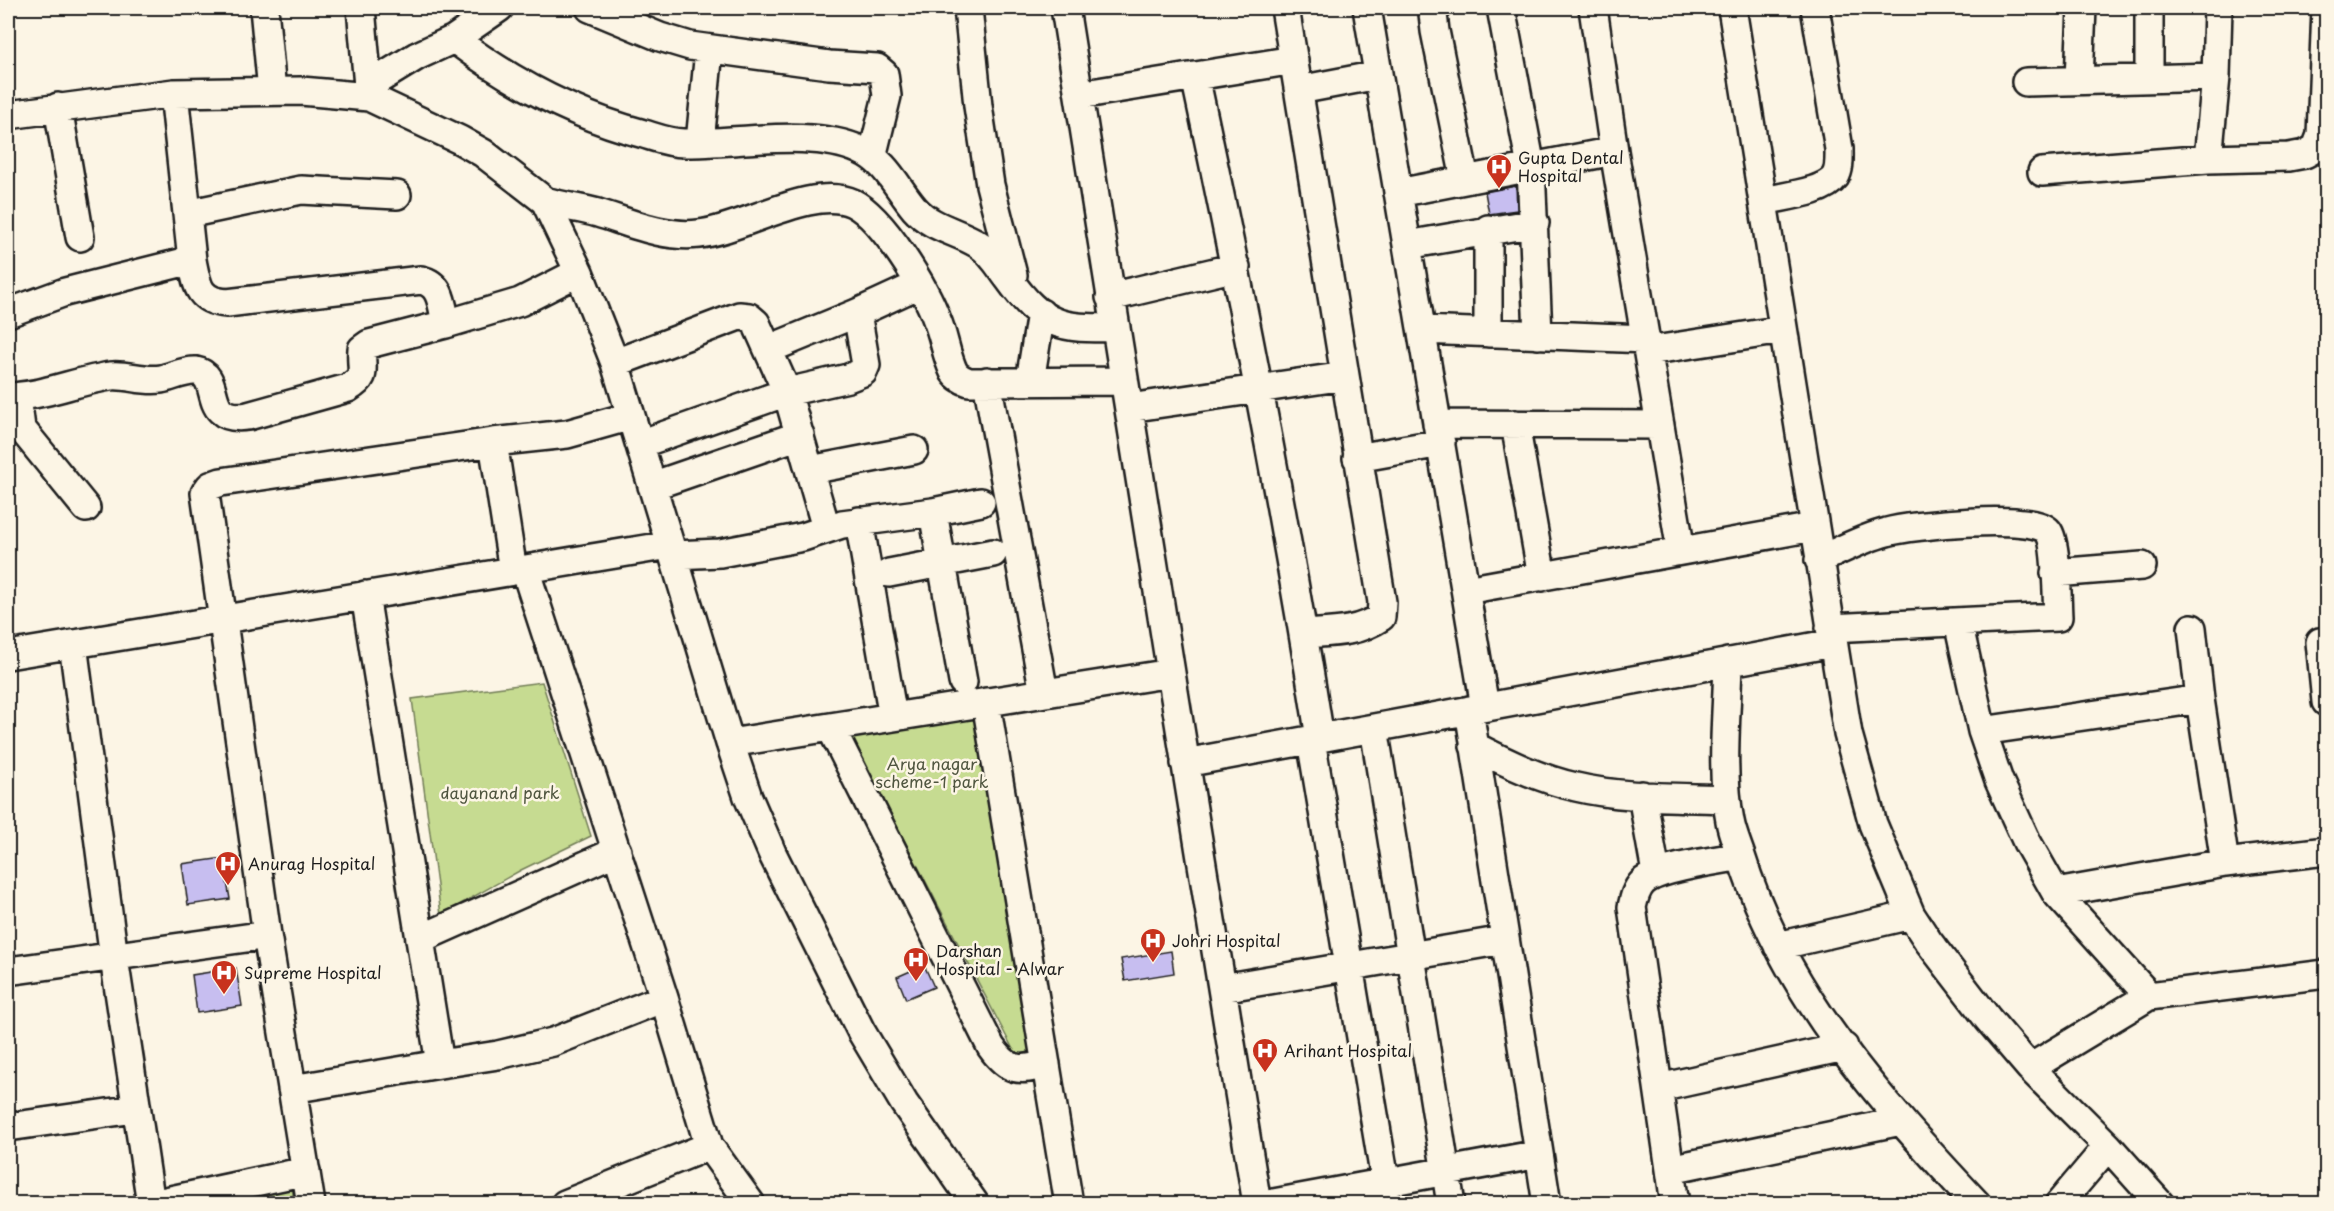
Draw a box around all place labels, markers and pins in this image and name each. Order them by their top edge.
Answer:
place label: Gupta Dental Hospital [1518,145,1624,187]
hospital icon: Gupta Dental Hospital [1484,152,1514,190]
hospital icon: Anurag Hospital [213,849,243,887]
place label: Anurag Hospital [248,851,375,875]
hospital icon: Johri Hospital [1138,926,1168,964]
place label: Johri Hospital [1172,928,1280,952]
place label: Darshan Hospital - Alwar [936,938,1065,980]
hospital icon: Darshan Hospital - Alwar [901,945,931,983]
hospital icon: Supreme Hospital [209,958,239,996]
place label: Supreme Hospital [244,960,382,984]
hospital icon: Arihant Hospital [1250,1036,1280,1074]
place label: Arihant Hospital [1284,1038,1412,1062]

